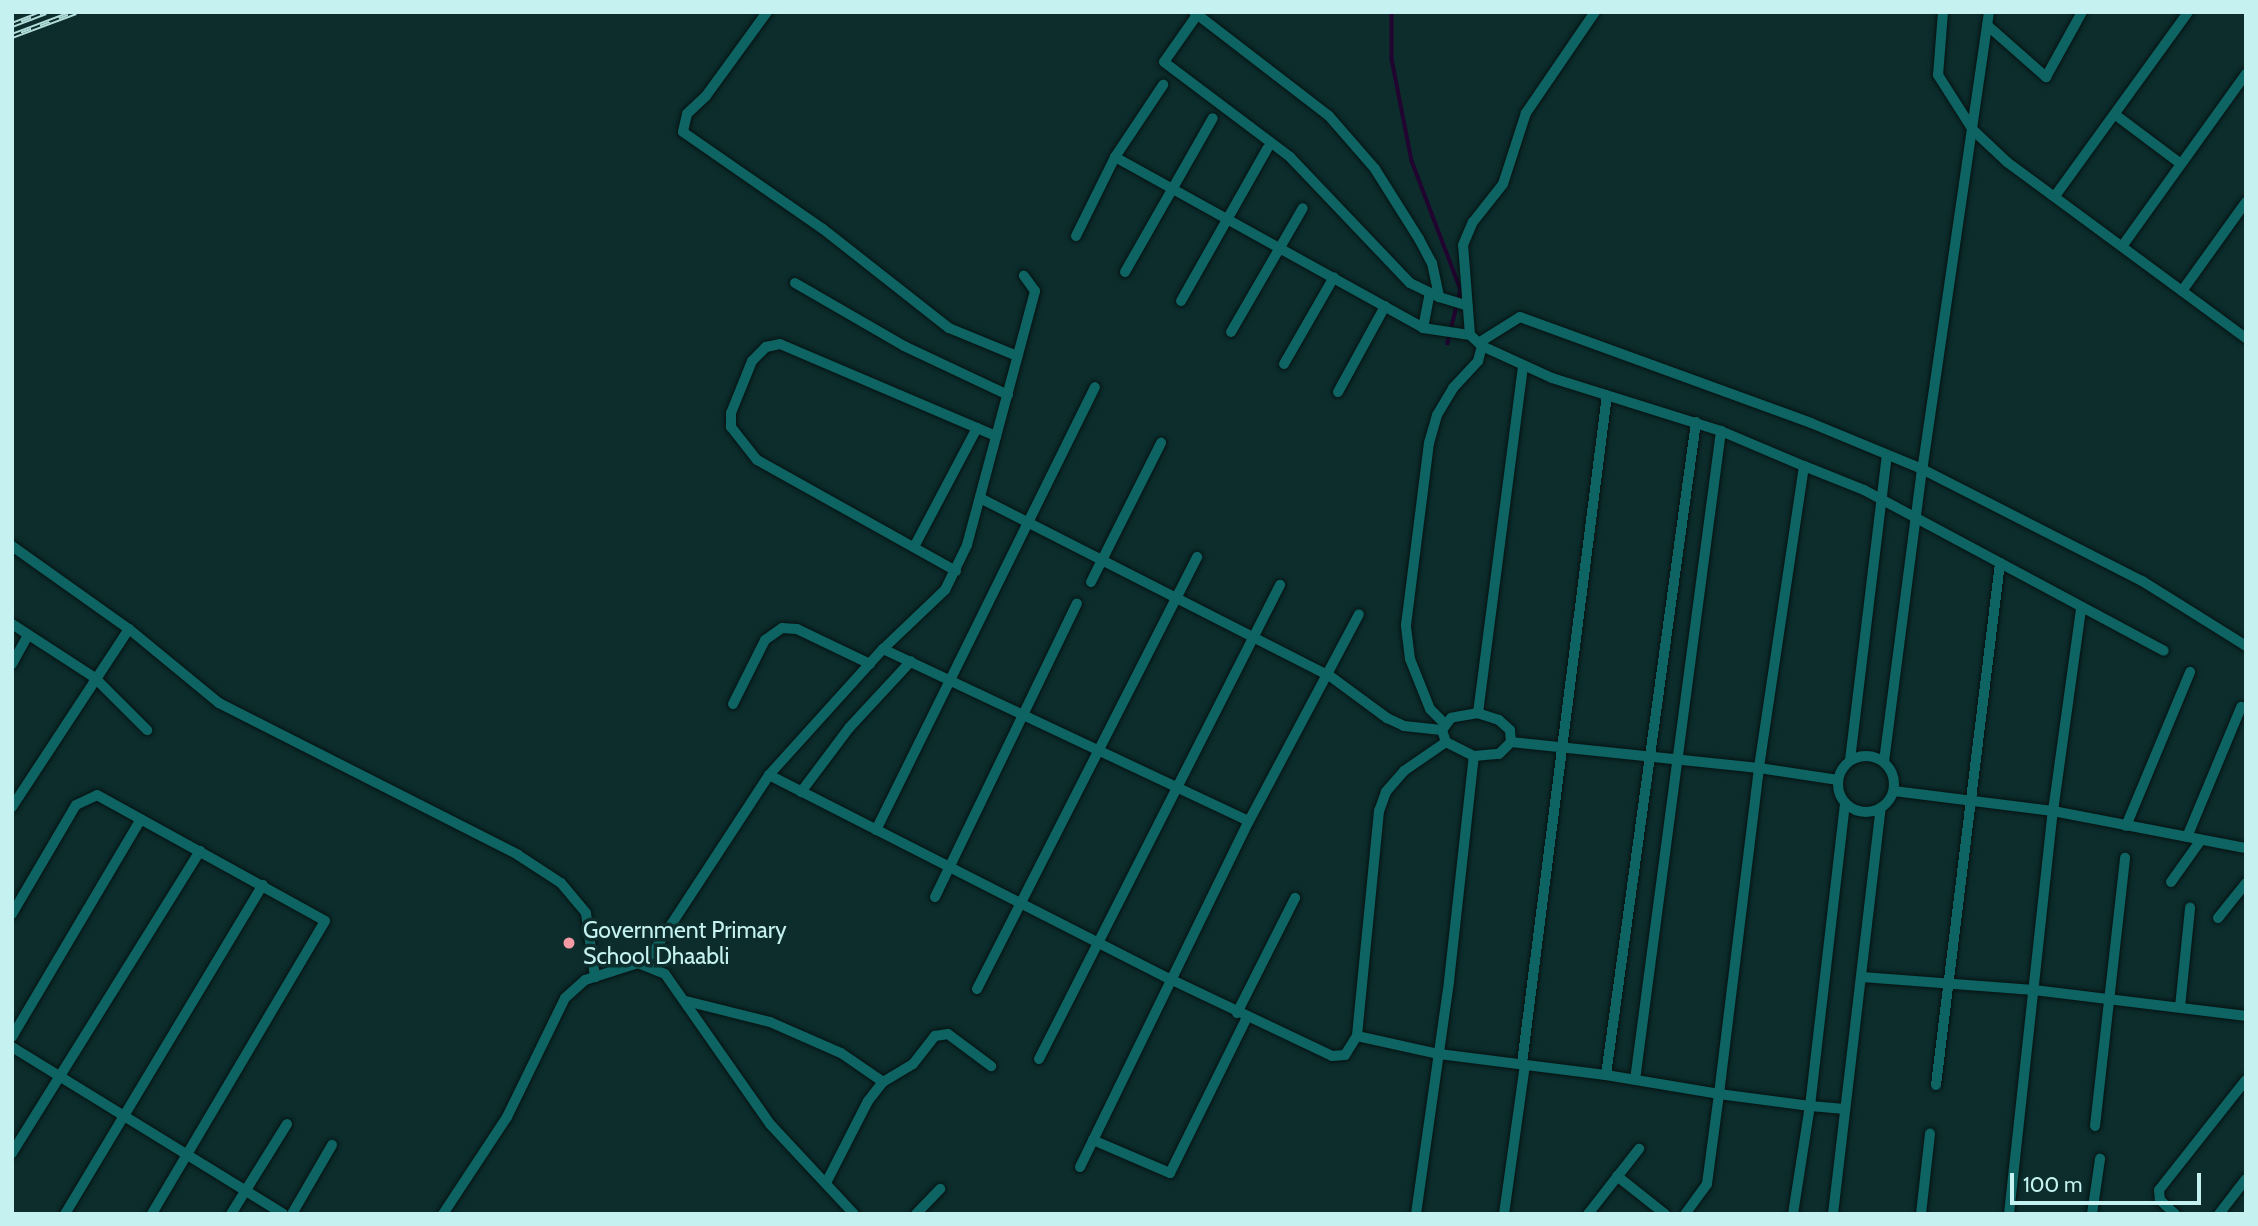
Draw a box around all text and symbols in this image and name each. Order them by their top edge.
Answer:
place label: Government Primary School Dhaabli [583,916,787,970]
marker: Government Primary School Dhaabli [561,935,577,951]
scale bar [2013,1160,2204,1204]
text: 100 m [2023,1172,2082,1197]

